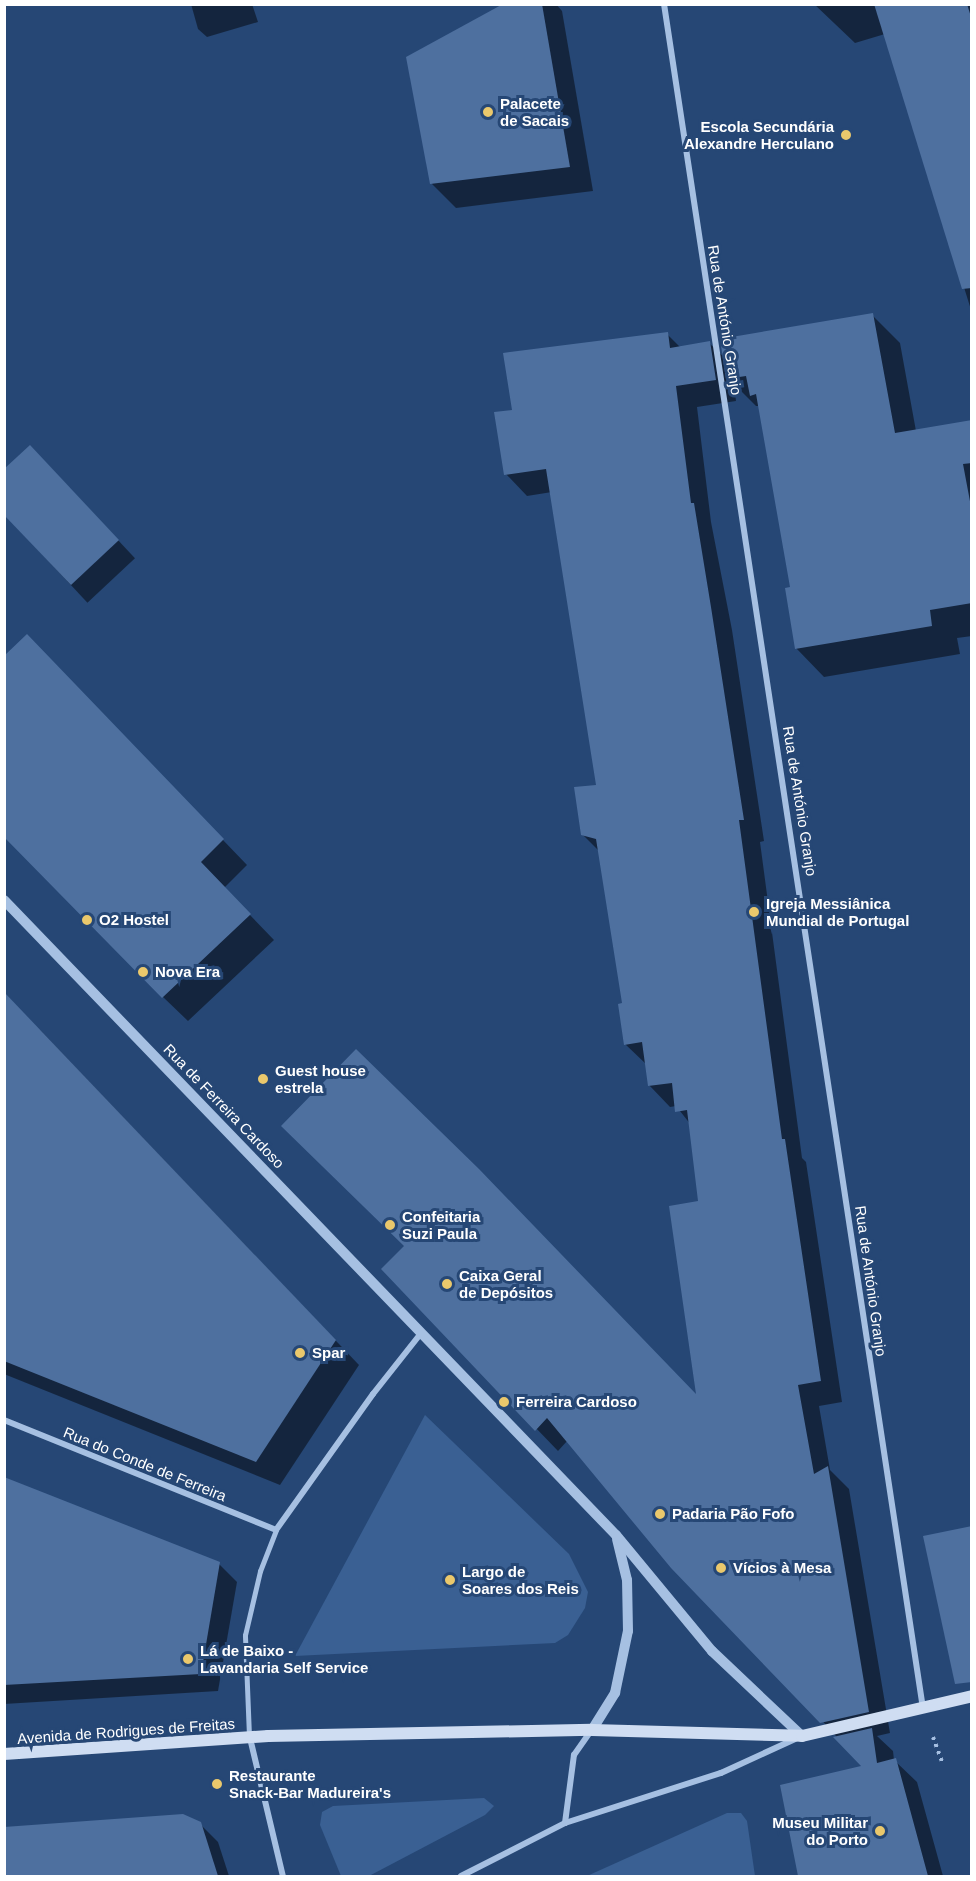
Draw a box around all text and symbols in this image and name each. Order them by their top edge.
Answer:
place label: Palacete de Sacais [500,94,569,129]
marker: Palacete de Sacais [481,105,495,119]
place label: Escola Secundária Alexandre Herculano [684,117,834,152]
marker: Escola Secundária Alexandre Herculano [839,128,853,142]
street label: Rua de António Granjo [704,243,746,397]
street label: Rua de António Granjo [779,724,821,878]
place label: Igreja Messiânica Mundial de Portugal [766,894,909,929]
marker: Igreja Messiânica Mundial de Portugal [747,905,761,919]
place label: O2 Hostel [99,911,169,929]
marker: O2 Hostel [80,913,94,927]
place label: Nova Era [155,963,220,981]
marker: Nova Era [136,965,150,979]
street label: Rua de Ferreira Cardoso [160,1040,288,1172]
place label: Guest house estrela [275,1061,366,1096]
marker: Guest house estrela [256,1072,270,1086]
street label: Rua de António Granjo [851,1204,891,1358]
place label: Confeitaria Suzi Paula [402,1207,480,1242]
marker: Confeitaria Suzi Paula [383,1218,397,1232]
place label: Caixa Geral de Depósitos [459,1266,553,1301]
marker: Caixa Geral de Depósitos [440,1277,454,1291]
place label: Spar [312,1344,345,1362]
marker: Spar [293,1346,307,1360]
place label: Ferreira Cardoso [516,1393,637,1411]
marker: Ferreira Cardoso [497,1395,511,1409]
street label: Rua do Conde de Ferreira [61,1423,229,1505]
place label: Padaria Pão Fofo [672,1505,795,1523]
marker: Padaria Pão Fofo [653,1507,667,1521]
place label: Vícios à Mesa [733,1559,831,1577]
marker: Vícios à Mesa [714,1561,728,1575]
place label: Largo de Soares dos Reis [462,1562,579,1597]
marker: Largo de Soares dos Reis [443,1573,457,1587]
place label: Lá de Baixo - Lavandaria Self Service [200,1641,368,1676]
marker: Lá de Baixo - Lavandaria Self Service [181,1652,195,1666]
street label: Avenida de Rodrigues de Freitas [17,1714,235,1748]
place label: Restaurante Snack-Bar Madureira's [229,1766,391,1801]
marker: Restaurante Snack-Bar Madureira's [210,1777,224,1791]
place label: Museu Militar do Porto [772,1813,868,1848]
marker: Museu Militar do Porto [873,1824,887,1838]

